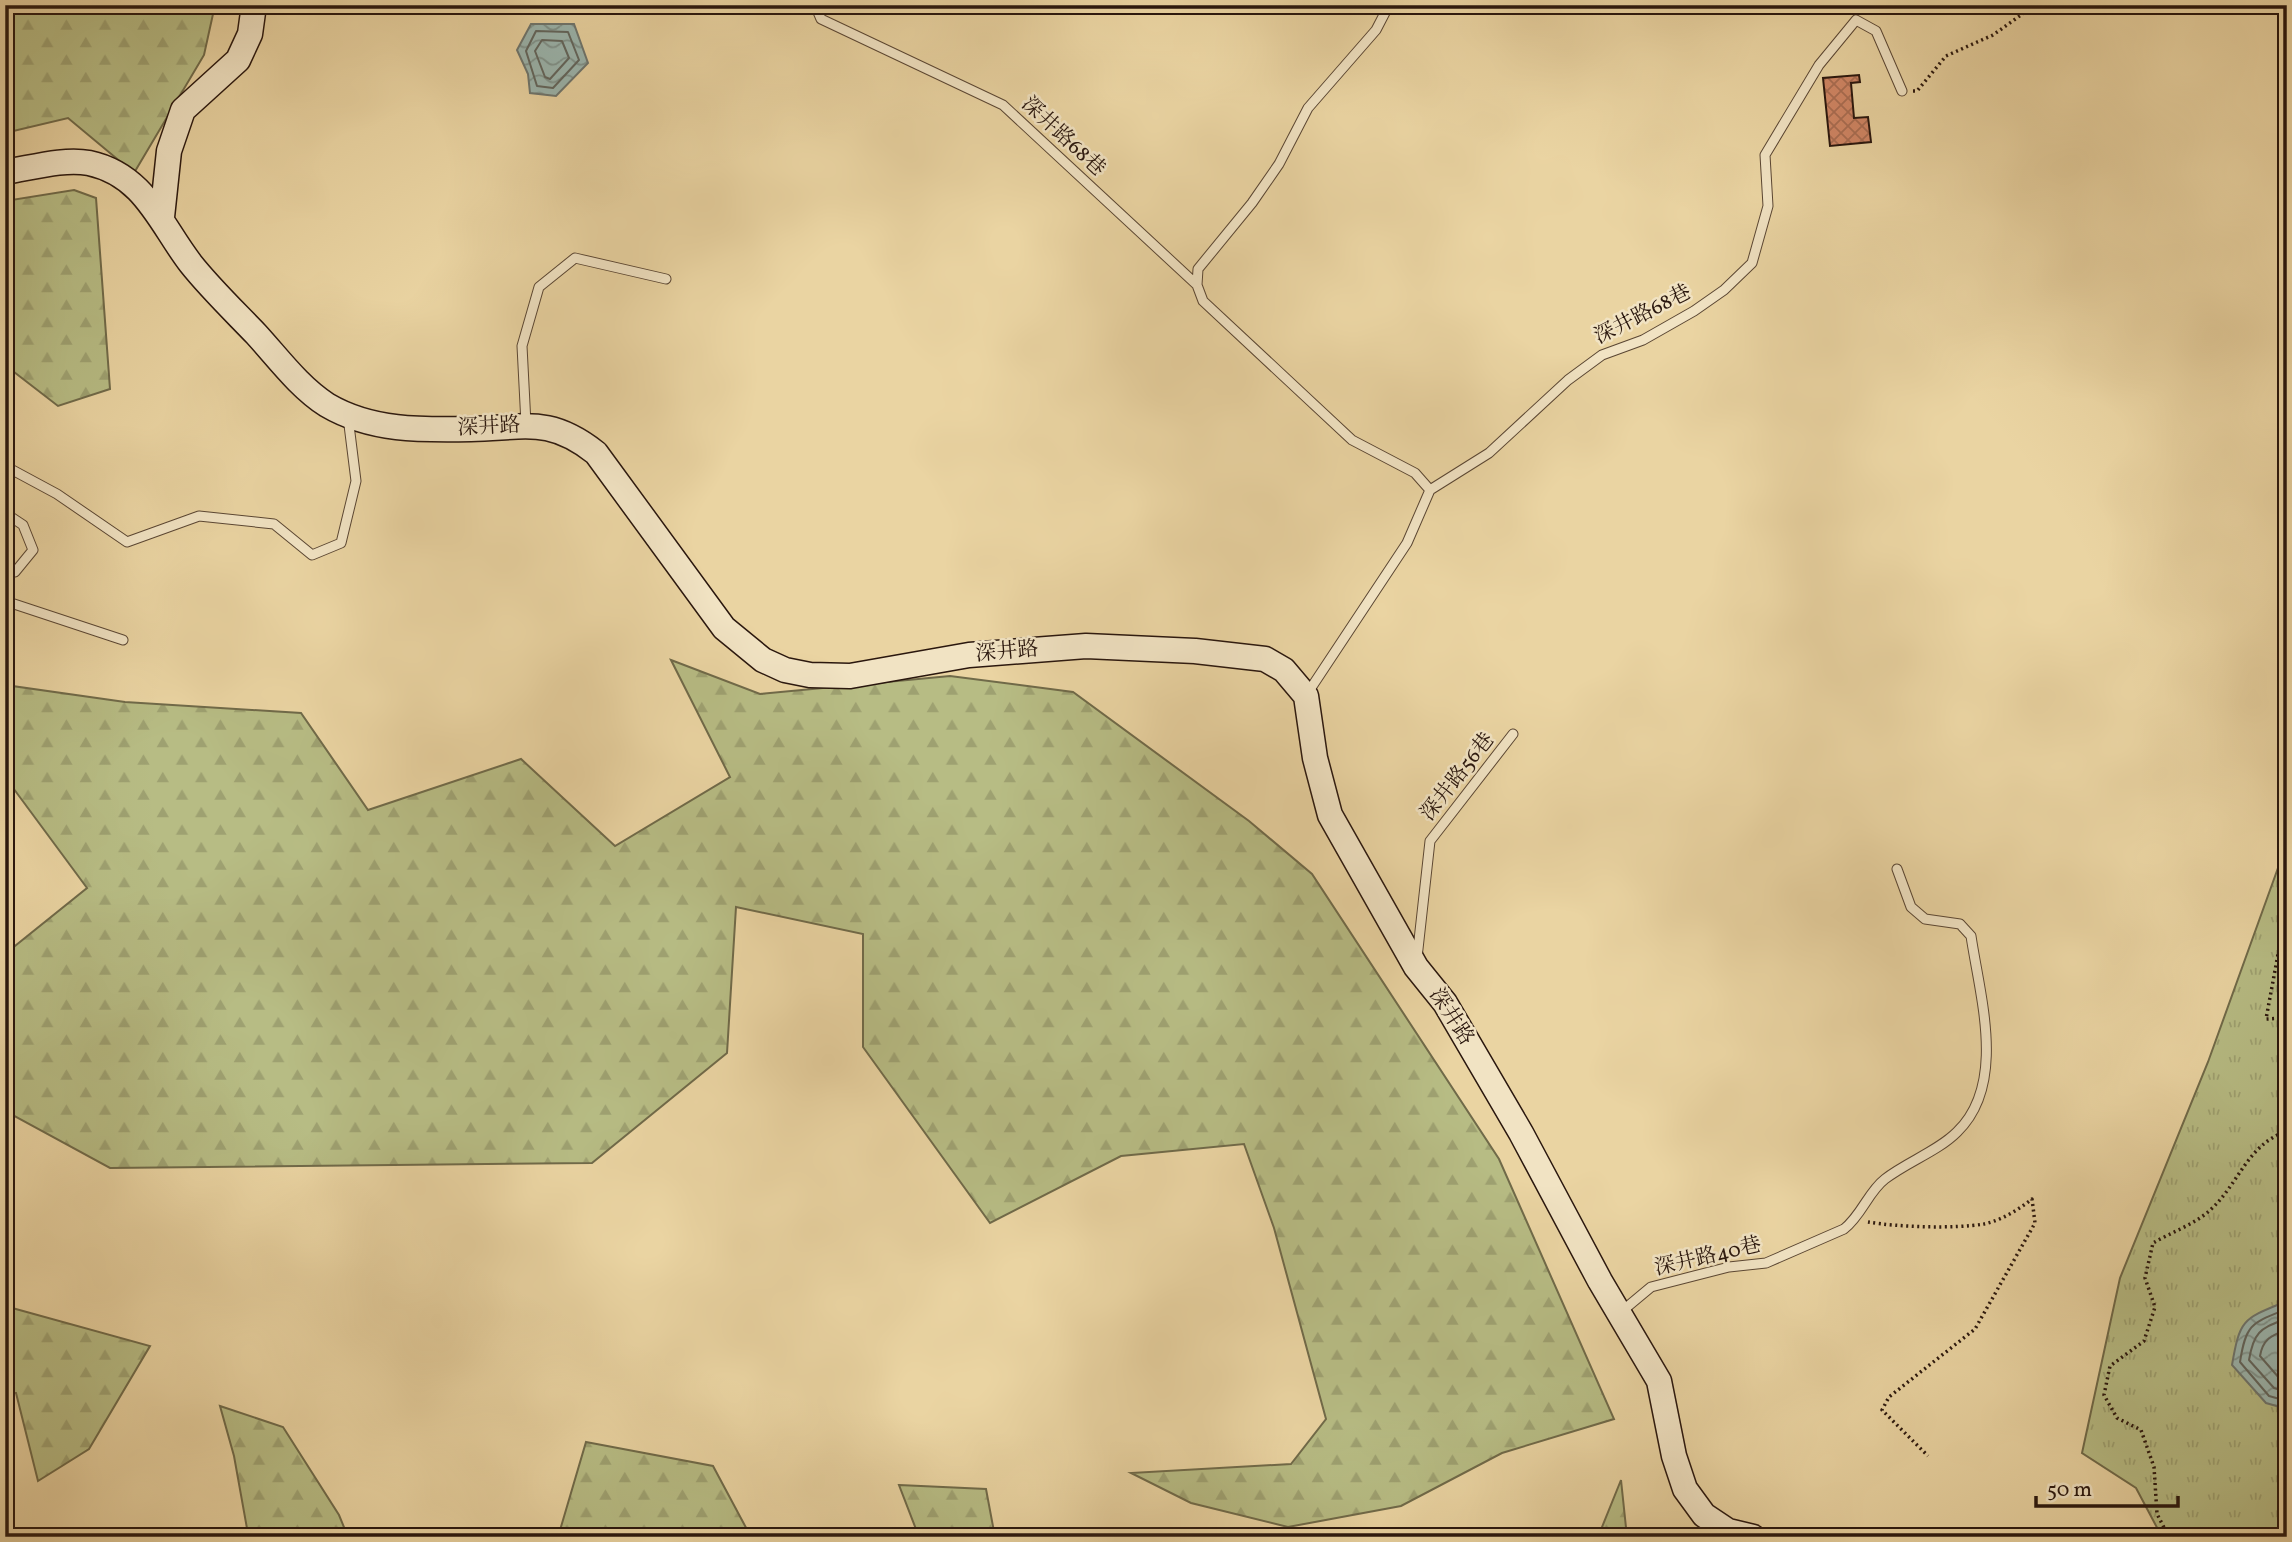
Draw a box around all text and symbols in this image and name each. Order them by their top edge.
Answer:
street label: 深井路68巷 [1015,90,1111,184]
street label: 深井路68巷 [1590,278,1696,352]
street label: 深井路 [457,411,521,443]
street label: 深井路 [974,635,1040,669]
street label: 深井路56巷 [1414,727,1502,827]
street label: 深井路 [1422,983,1480,1051]
street label: 深井路40巷 [1652,1231,1764,1283]
scale bar [2036,1465,2178,1509]
text: 50 m [2047,1476,2092,1505]

